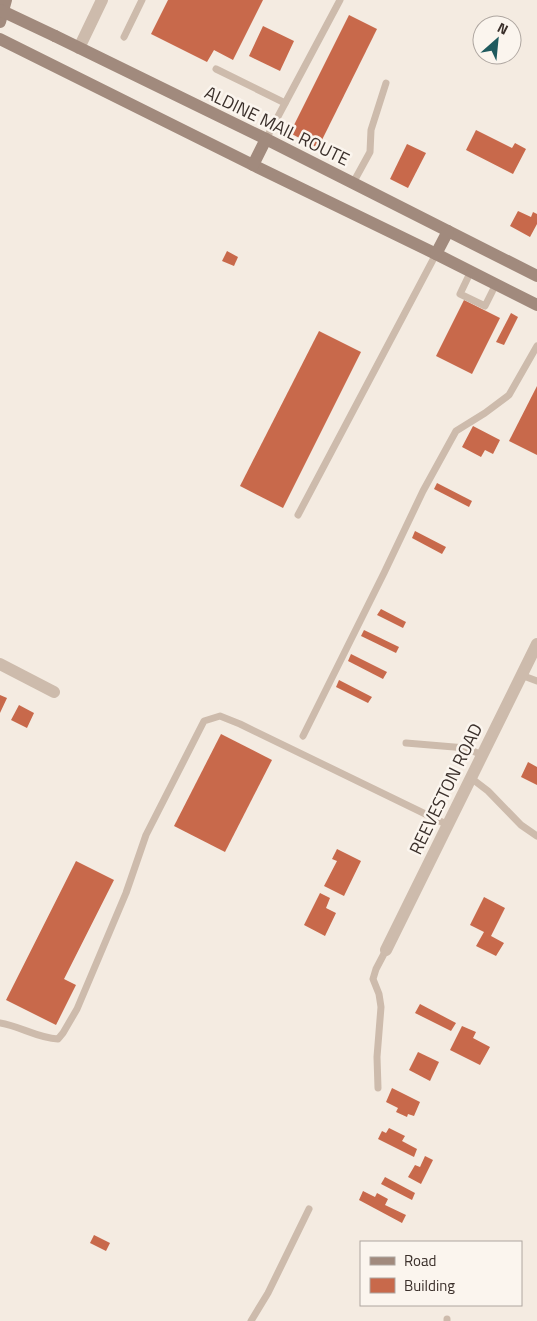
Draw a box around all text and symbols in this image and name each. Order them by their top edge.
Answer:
north arrow [472,15,522,65]
text: N [494,16,512,40]
street label: ALDINE MAIL ROUTE [200,79,354,172]
street label: REEVESTON ROAD [402,718,489,859]
legend [360,1241,522,1306]
text: Road [404,1249,436,1272]
text: Building [404,1274,455,1297]

